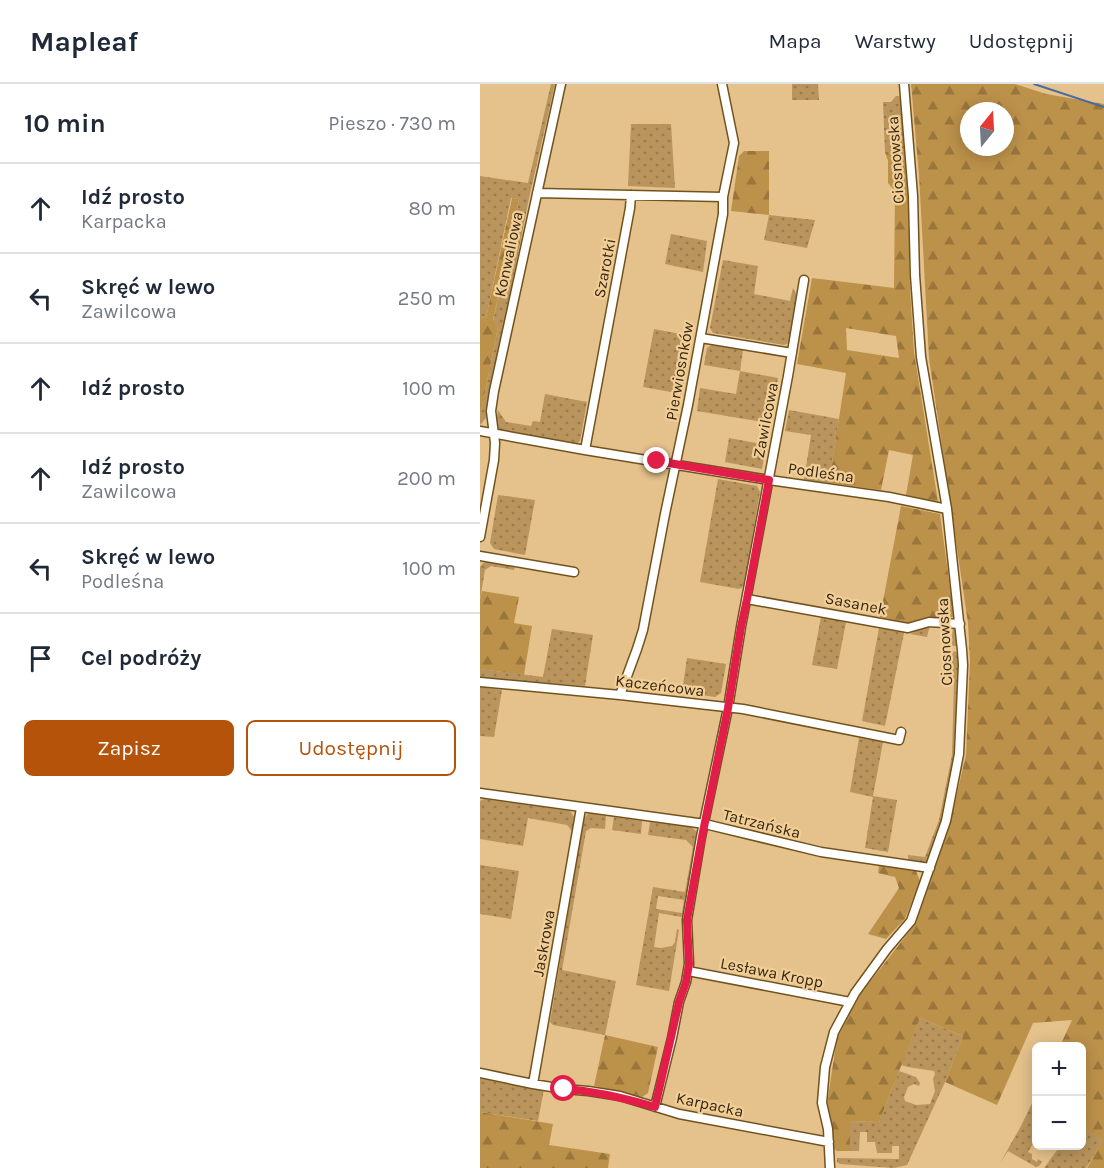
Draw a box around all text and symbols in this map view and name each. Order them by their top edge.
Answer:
text: Mapleaf [30,25,138,58]
text: Mapa [768,29,822,53]
text: Warstwy [855,29,936,53]
text: Udostępnij [969,29,1074,53]
north arrow [960,102,1014,156]
text: 10 min [24,108,106,139]
text: Pieszo · 730 m [328,112,456,135]
street label: Ciosnowska [883,115,908,204]
text: Idź prosto [81,184,185,210]
icon: ahead [24,192,57,225]
text: 80 m [408,197,456,220]
text: Karpacka [81,210,167,233]
street label: Konwaliowa [490,210,527,299]
street label: Szarotki [589,237,620,300]
text: Skręć w lewo [81,274,215,300]
icon: left [24,282,57,315]
text: 250 m [398,287,456,310]
text: Zawilcowa [81,300,177,323]
street label: Pierwiosnków [661,320,698,422]
icon: ahead [24,372,57,405]
text: Idź prosto [81,375,185,401]
text: 100 m [402,377,456,400]
street label: Zawilcowa [749,381,782,459]
route end [643,447,669,473]
text: Idź prosto [81,454,185,480]
street label: Podleśna [787,458,855,487]
icon: ahead [24,462,57,495]
text: 200 m [397,467,456,490]
text: Zawilcowa [81,480,177,503]
text: Skręć w lewo [81,544,215,570]
icon: left [24,552,57,585]
text: 100 m [402,557,456,580]
text: Podleśna [81,570,164,593]
street label: Sasanek [823,588,888,619]
street label: Ciosnowska [933,598,956,686]
icon: arrive [24,642,57,675]
text: Cel podróży [81,645,201,671]
street label: Kaczeńcowa [614,671,706,700]
button: Zapisz [24,720,234,776]
button: Udostępnij [246,720,456,776]
street label: Tatrzańska [721,805,803,842]
street label: Jaskrowa [528,908,559,978]
street label: Lesława Kropp [719,953,825,992]
map controls [1032,1042,1086,1150]
button: + [1032,1042,1086,1096]
route start [550,1075,576,1101]
street label: Karpacka [674,1088,745,1121]
button: − [1032,1096,1086,1150]

